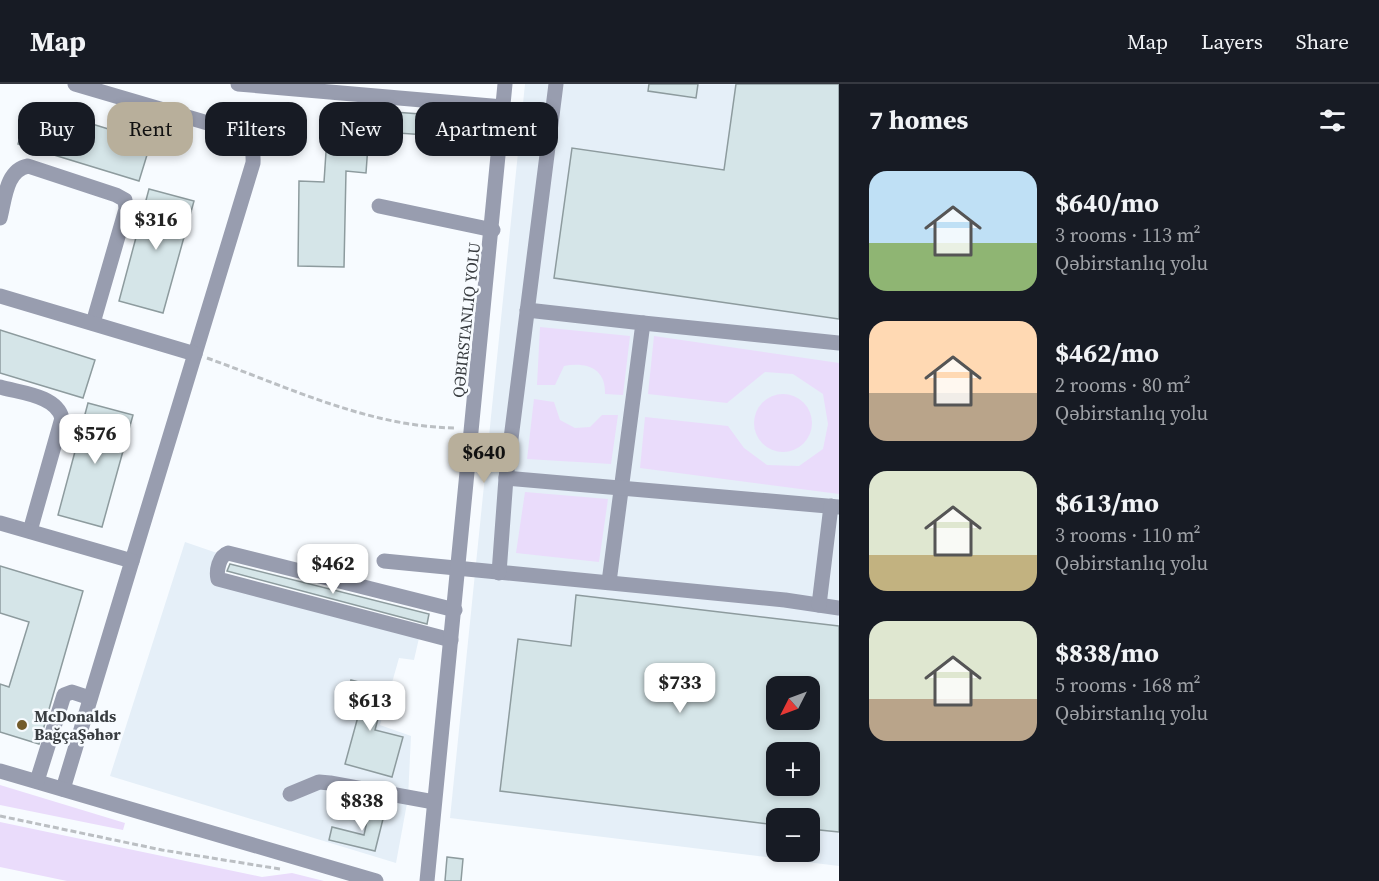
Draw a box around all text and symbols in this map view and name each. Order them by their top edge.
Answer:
text: Map [30,22,86,60]
text: Map [1127,27,1168,56]
text: Layers [1201,27,1263,56]
text: Share [1296,27,1349,56]
chip: Buy [18,102,95,156]
chip: Rent [107,102,193,156]
chip: Filters [205,102,307,156]
chip: New [319,102,403,156]
chip: Apartment [415,102,558,156]
text: 7 homes [869,102,968,138]
icon: filters [1316,104,1349,137]
text: $640/mo [1055,185,1159,221]
icon: home [917,195,989,267]
pin: $316 [120,200,192,251]
text: $316 [134,205,178,233]
text: 3 rooms · 113 m² [1055,221,1201,249]
street label: QƏBIRSTANLIQ YOLU [447,241,485,399]
text: Qəbirstanlıq yolu [1055,249,1208,277]
text: $462/mo [1055,335,1159,371]
icon: home [917,345,989,417]
text: 2 rooms · 80 m² [1055,371,1191,399]
text: Qəbirstanlıq yolu [1055,399,1208,427]
pin: $576 [59,414,131,465]
text: $576 [73,419,117,447]
pin: $640 [448,433,520,484]
text: $640 [462,438,506,466]
text: $613/mo [1055,485,1159,521]
icon: home [917,495,989,567]
text: 3 rooms · 110 m² [1055,521,1201,549]
pin: $462 [297,544,369,595]
text: $462 [311,549,355,577]
text: Qəbirstanlıq yolu [1055,549,1208,577]
text: $838/mo [1055,635,1159,671]
icon: home [917,645,989,717]
pin: $733 [644,663,716,714]
text: $733 [658,668,702,696]
text: 5 rooms · 168 m² [1055,671,1201,699]
north arrow [766,676,820,730]
map controls [766,676,820,862]
pin: $613 [334,681,406,732]
text: $613 [348,686,392,714]
text: Qəbirstanlıq yolu [1055,699,1208,727]
place label: McDonalds BağçaŞəhər [34,705,121,745]
marker: McDonalds BağçaŞəhər [15,718,29,732]
button: + [766,742,820,796]
pin: $838 [326,781,398,832]
text: $838 [340,786,384,814]
button: − [766,808,820,862]

